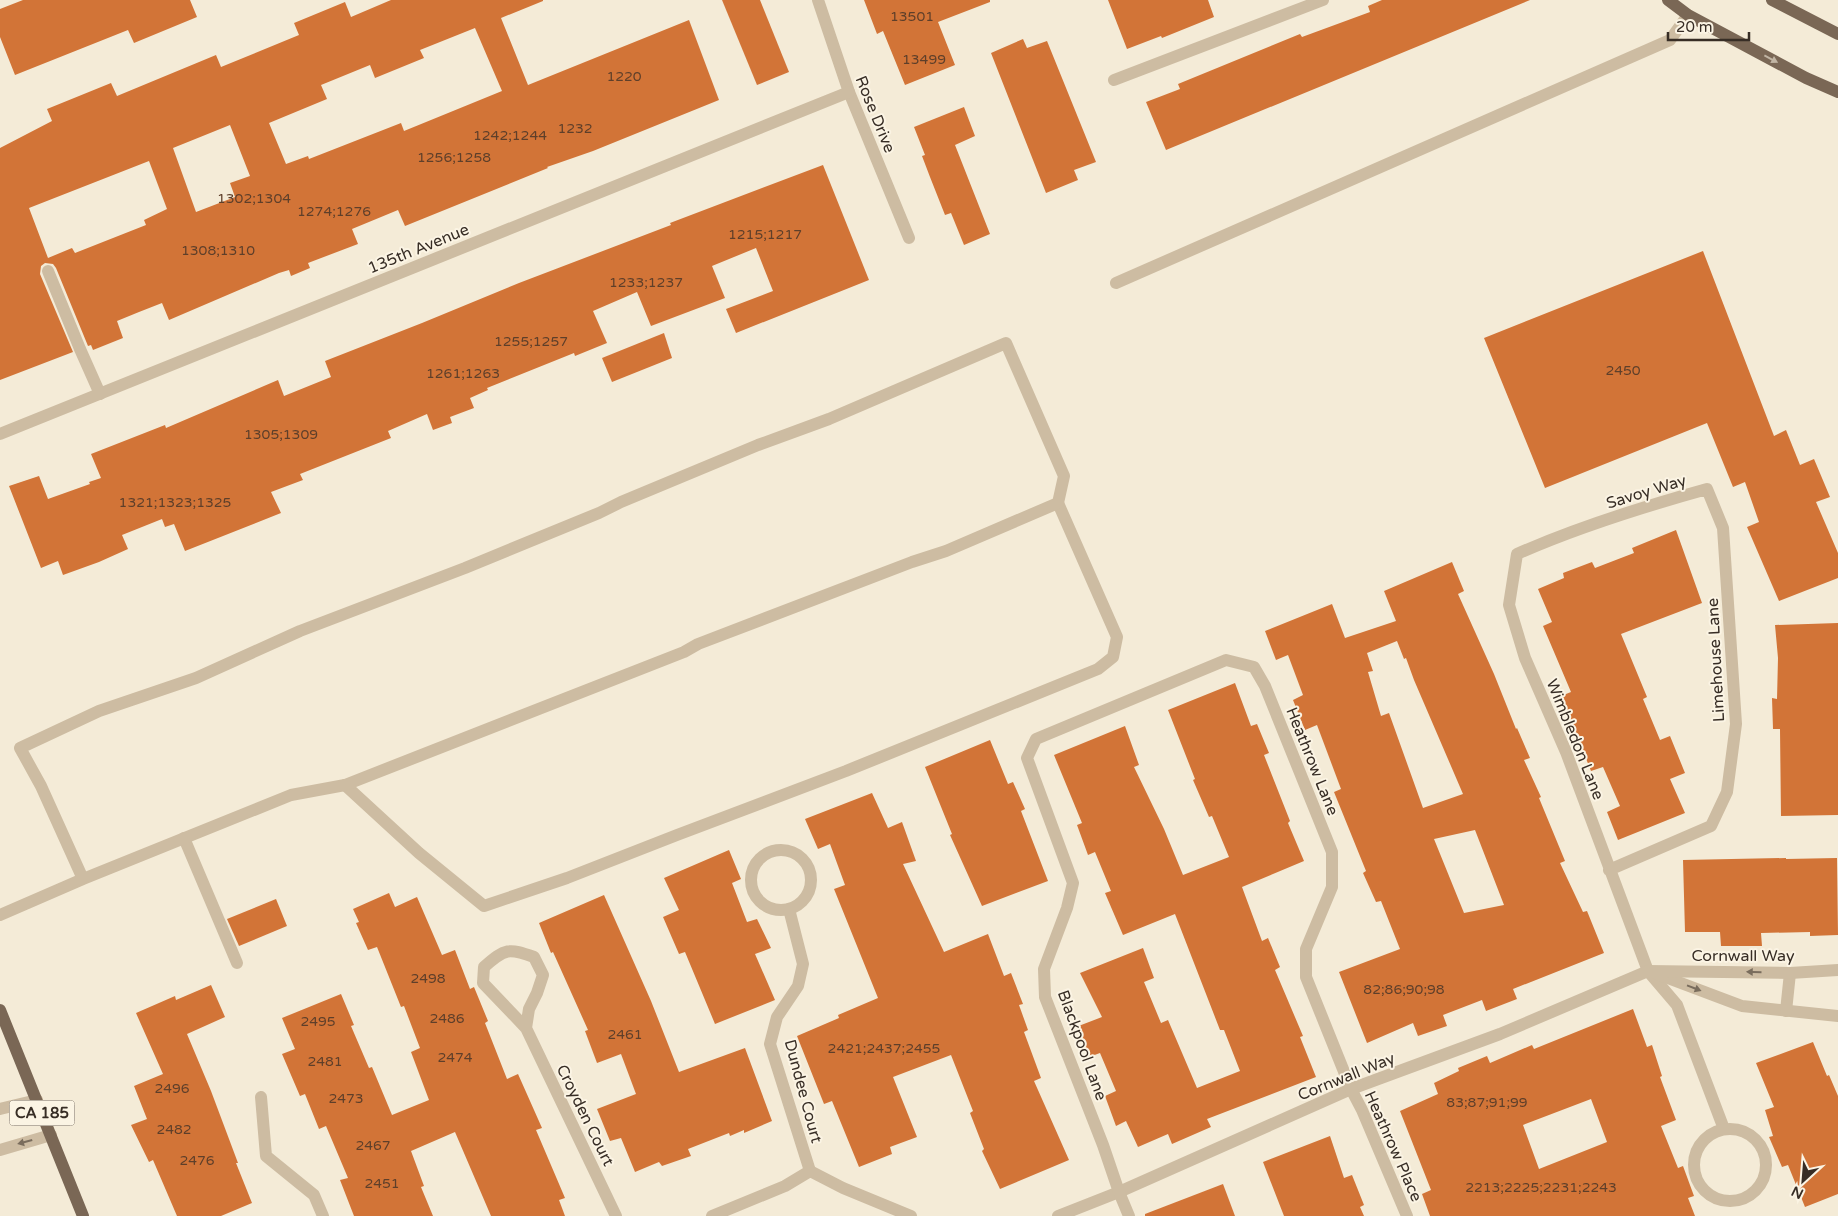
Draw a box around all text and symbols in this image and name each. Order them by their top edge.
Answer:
house number: 13501 [890,8,934,25]
scale bar [1668,10,1749,42]
text: 20 m [1676,18,1713,36]
house number: 13499 [902,51,946,68]
one-way arrow [1763,55,1778,63]
house number: 1220 [606,68,642,85]
street label: Rose Drive [851,73,900,156]
house number: 1232 [557,120,593,137]
house number: 1242;1244 [473,127,547,144]
house number: 1256;1258 [417,149,491,166]
house number: 1302;1304 [217,190,291,207]
house number: 1274;1276 [297,203,371,220]
street label: 135th Avenue [365,220,472,278]
house number: 1215;1217 [728,226,802,243]
house number: 1308;1310 [181,242,255,259]
house number: 1233;1237 [609,274,683,291]
house number: 1255;1257 [494,333,568,350]
house number: 2450 [1605,362,1641,379]
house number: 1261;1263 [426,365,500,382]
house number: 1305;1309 [244,426,318,443]
street label: Savoy Way [1604,470,1689,514]
house number: 1321;1323;1325 [119,494,231,511]
street label: Limehouse Lane [1703,597,1729,722]
street label: Wimbledon Lane [1542,676,1608,803]
street label: Heathrow Lane [1281,704,1343,818]
street label: Cornwall Way [1692,946,1795,966]
one-way arrow [1746,968,1762,976]
house number: 2498 [410,970,446,987]
house number: 82;86;90;98 [1363,981,1445,998]
one-way arrow [1686,985,1701,992]
street label: Blackpool Lane [1053,987,1111,1103]
house number: 2486 [429,1010,465,1027]
house number: 2495 [300,1013,336,1030]
house number: 2461 [607,1026,643,1043]
street label: Dundee Court [780,1037,826,1145]
house number: 2421;2437;2455 [828,1040,940,1057]
street label: Cornwall Way [1295,1048,1398,1105]
house number: 2474 [437,1049,473,1066]
house number: 2481 [307,1053,343,1070]
street label: Croyden Court [552,1061,618,1170]
house number: 2496 [154,1080,190,1097]
street label: Heathrow Place [1360,1088,1426,1205]
house number: 2473 [328,1090,364,1107]
house number: 83;87;91;99 [1446,1094,1528,1111]
road number: CA 185 [10,1100,74,1126]
house number: 2482 [156,1121,192,1138]
house number: 2467 [355,1137,391,1154]
one-way arrow [18,1138,33,1146]
house number: 2476 [179,1152,215,1169]
north arrow [1778,1156,1828,1206]
house number: 2451 [364,1175,400,1192]
house number: 2213;2225;2231;2243 [1465,1179,1617,1196]
text: N [1789,1182,1806,1202]

